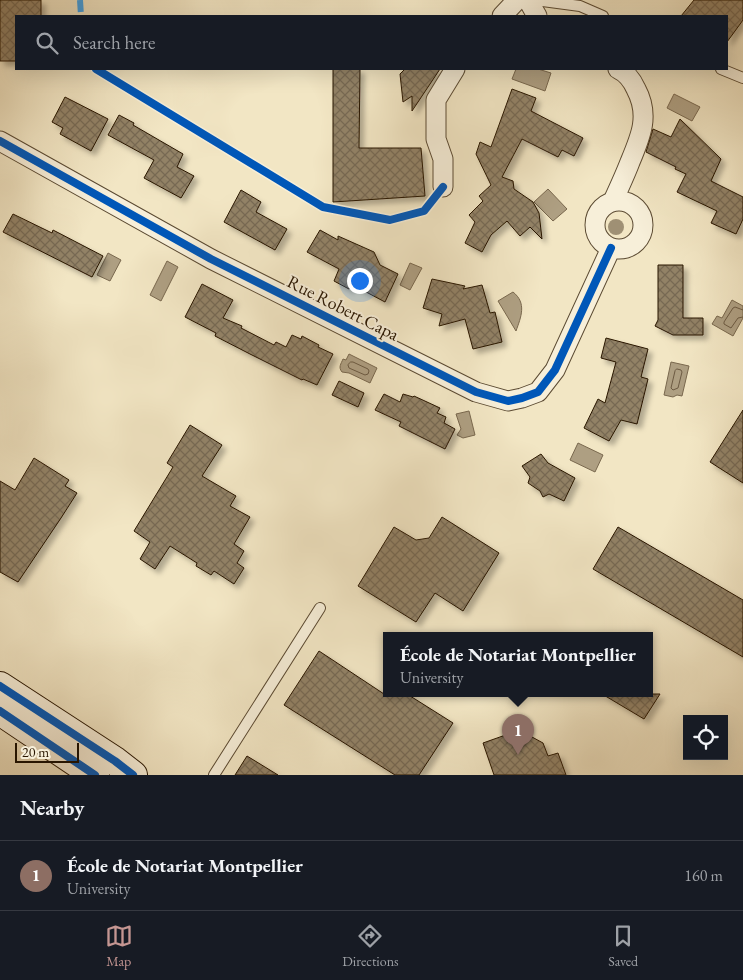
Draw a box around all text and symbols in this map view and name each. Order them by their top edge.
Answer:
search box [15,15,728,70]
icon: search [33,29,61,57]
text: Search here [73,30,155,55]
your location [347,268,373,294]
street label: Rue Robert Capa [283,270,404,346]
popup [383,632,653,697]
text: École de Notariat Montpellier [400,642,636,667]
text: University [400,667,464,688]
pin: 1 [502,714,534,755]
map controls [683,715,728,760]
button: locate [683,715,728,760]
scale bar [15,740,79,763]
text: 20 m [22,743,49,761]
text: Nearby [20,794,84,821]
text: École de Notariat Montpellier [67,853,303,878]
text: 1 [32,865,40,886]
text: 160 m [684,865,723,886]
text: University [67,878,131,899]
tab: Map [105,922,133,970]
tab: Directions [342,922,399,970]
tab: Saved [608,922,638,970]

